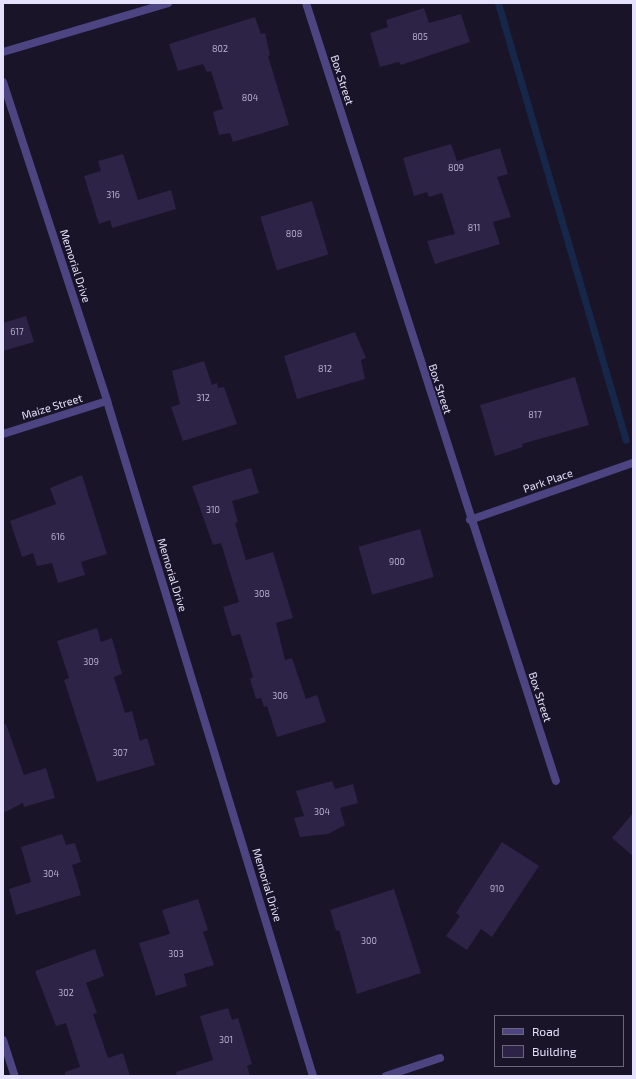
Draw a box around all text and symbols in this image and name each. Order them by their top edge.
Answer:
house number: 805 [412,32,428,42]
house number: 802 [212,44,228,54]
street label: Box Street [328,53,356,107]
house number: 804 [242,93,258,103]
house number: 809 [448,163,464,173]
house number: 316 [106,190,120,200]
house number: 811 [468,223,480,233]
street label: Memorial Drive [57,228,93,304]
house number: 808 [286,229,302,239]
house number: 617 [10,327,24,337]
street label: Box Street [426,362,454,416]
house number: 812 [318,364,332,374]
street label: Maize Street [20,391,84,423]
house number: 312 [196,393,210,403]
house number: 817 [528,410,542,420]
street label: Park Place [521,466,575,496]
house number: 310 [206,505,220,515]
house number: 616 [51,532,65,542]
street label: Memorial Drive [155,537,189,613]
house number: 900 [389,557,405,567]
house number: 308 [254,589,270,599]
house number: 309 [83,657,99,667]
street label: Box Street [526,670,554,724]
house number: 306 [272,691,288,701]
house number: 307 [112,748,128,758]
house number: 304 [314,807,330,817]
street label: Memorial Drive [250,847,284,923]
house number: 304 [43,869,59,879]
house number: 910 [490,884,504,894]
house number: 300 [361,936,377,946]
house number: 303 [168,949,184,959]
house number: 302 [58,988,74,998]
legend [494,1015,624,1067]
text: Road [532,1024,560,1038]
house number: 301 [219,1035,233,1045]
text: Building [532,1044,576,1058]

